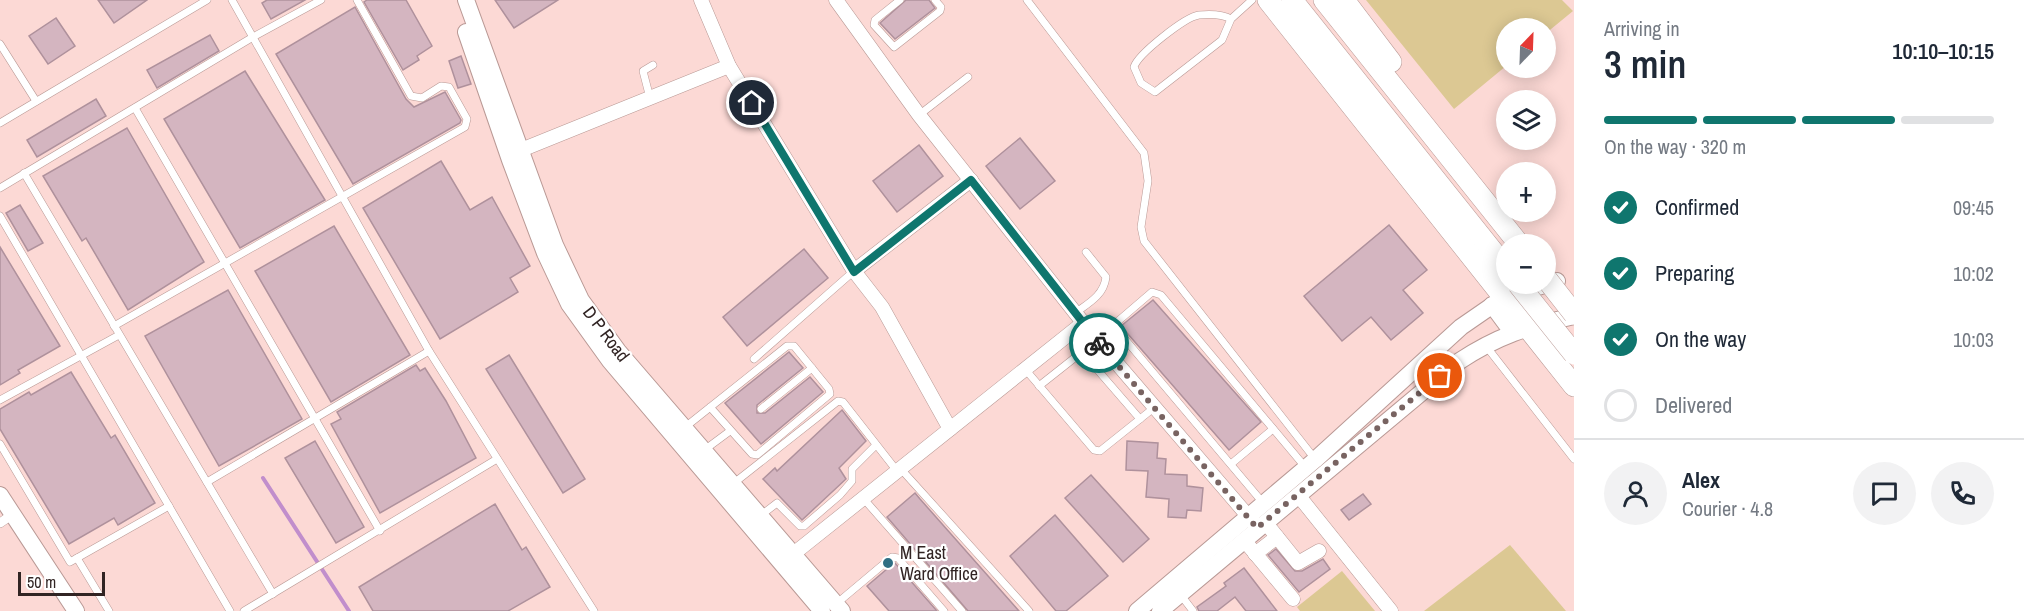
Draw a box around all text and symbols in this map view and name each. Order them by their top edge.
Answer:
text: Arriving in [1604,15,1680,42]
north arrow [1496,18,1556,78]
map controls [1496,18,1556,294]
text: 10:10–10:15 [1892,36,1994,66]
text: 3 min [1604,38,1686,90]
pin [726,77,777,128]
icon: home [735,86,768,119]
button: layers [1496,90,1556,150]
text: On the way · 320 m [1604,133,1746,160]
button: + [1496,162,1556,222]
icon: check [1604,191,1637,224]
text: Confirmed [1655,192,1739,222]
text: 09:45 [1953,194,1994,221]
button: − [1496,234,1556,294]
icon: check [1604,257,1637,290]
text: Preparing [1655,258,1734,288]
text: 10:02 [1953,260,1994,287]
street label: D P Road [577,301,636,367]
courier [1069,313,1129,373]
icon: check [1604,323,1637,356]
text: On the way [1655,324,1746,354]
text: 10:03 [1953,326,1994,353]
icon: bike [1083,327,1116,360]
pin [1414,350,1465,401]
icon: bag [1423,359,1456,392]
text: Delivered [1655,390,1732,420]
button: person [1604,462,1667,525]
button: chat [1853,462,1916,525]
button: phone [1931,462,1994,525]
text: Alex [1682,465,1720,495]
text: Courier · 4.8 [1682,495,1773,522]
place label: M East Ward Office [900,540,978,586]
marker: M East Ward Office [881,556,895,570]
scale bar [18,569,105,596]
text: 50 m [27,571,56,593]

